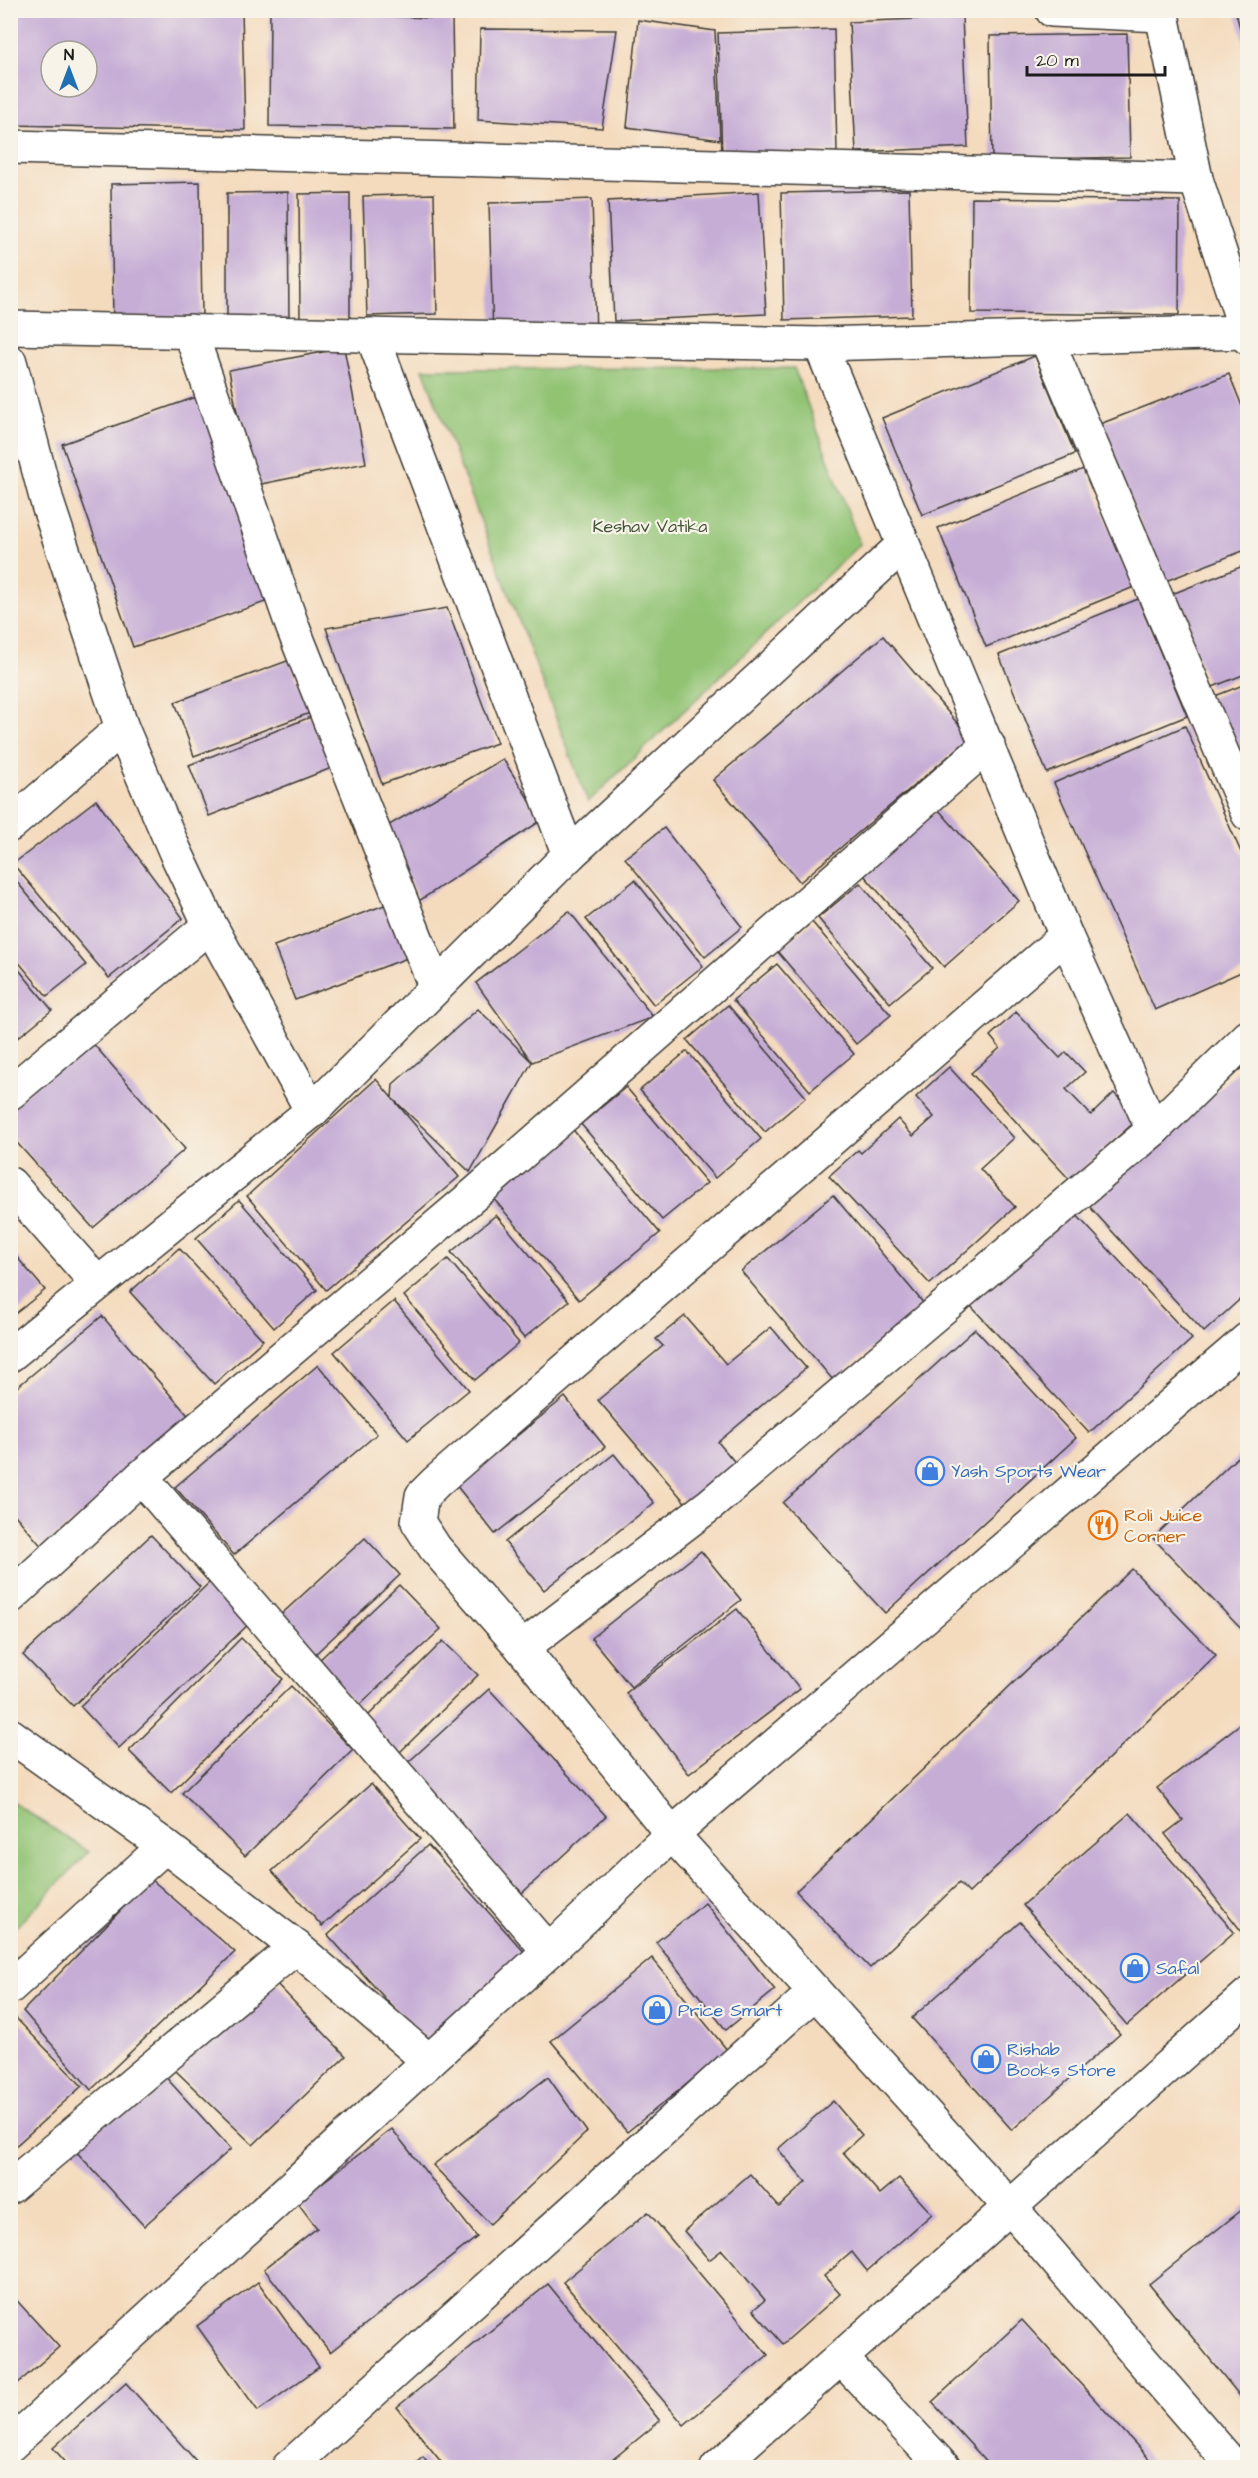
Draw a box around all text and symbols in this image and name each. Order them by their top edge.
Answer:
north arrow [39,39,99,99]
scale bar [1027,39,1165,77]
text: N [64,44,74,66]
text: 20 m [1036,48,1079,73]
park label: Keshav Vatika [593,514,707,539]
shop icon: Yash Sports Wear [914,1455,946,1487]
place label: Yash Sports Wear [951,1459,1106,1484]
place label: Roli Juice Corner [1124,1503,1203,1549]
restaurant icon: Roli Juice Corner [1087,1509,1119,1541]
shop icon: Safal [1119,1952,1151,1984]
place label: Safal [1156,1956,1200,1981]
shop icon: Price Smart [641,1994,673,2026]
place label: Price Smart [678,1998,783,2023]
place label: Rishab Books Store [1007,2037,1116,2083]
shop icon: Rishab Books Store [970,2043,1002,2075]

